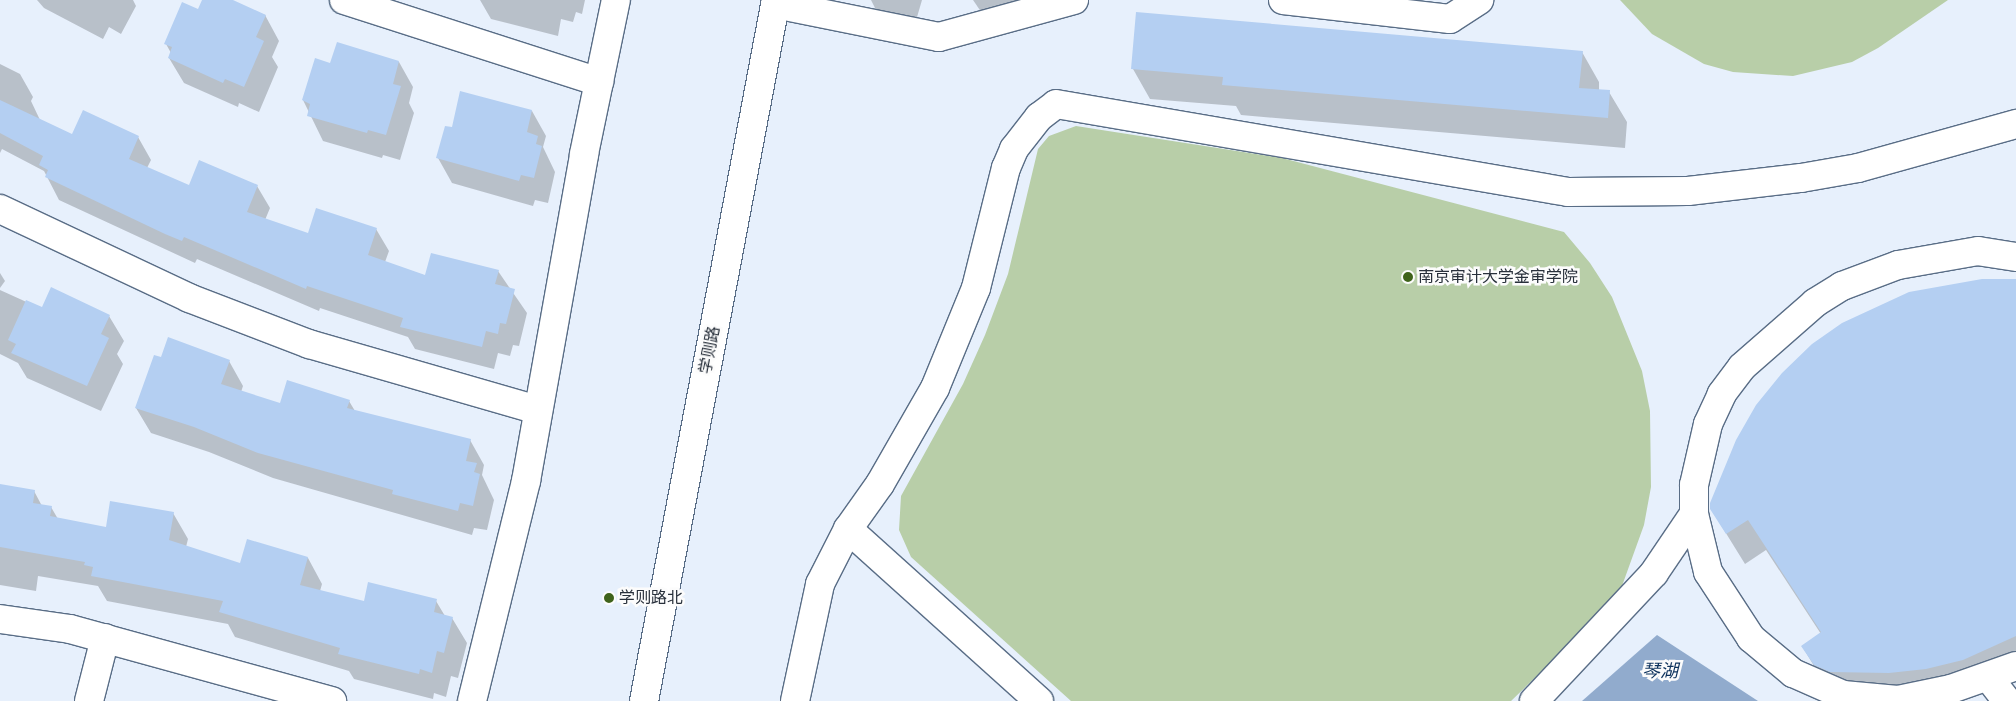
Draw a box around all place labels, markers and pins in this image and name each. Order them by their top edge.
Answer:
place label: 南京审计大学金审学院 [1418,267,1578,287]
marker: 南京审计大学金审学院 [1402,271,1414,283]
place label: 学则路北 [619,588,683,608]
marker: 学则路北 [603,592,615,604]

